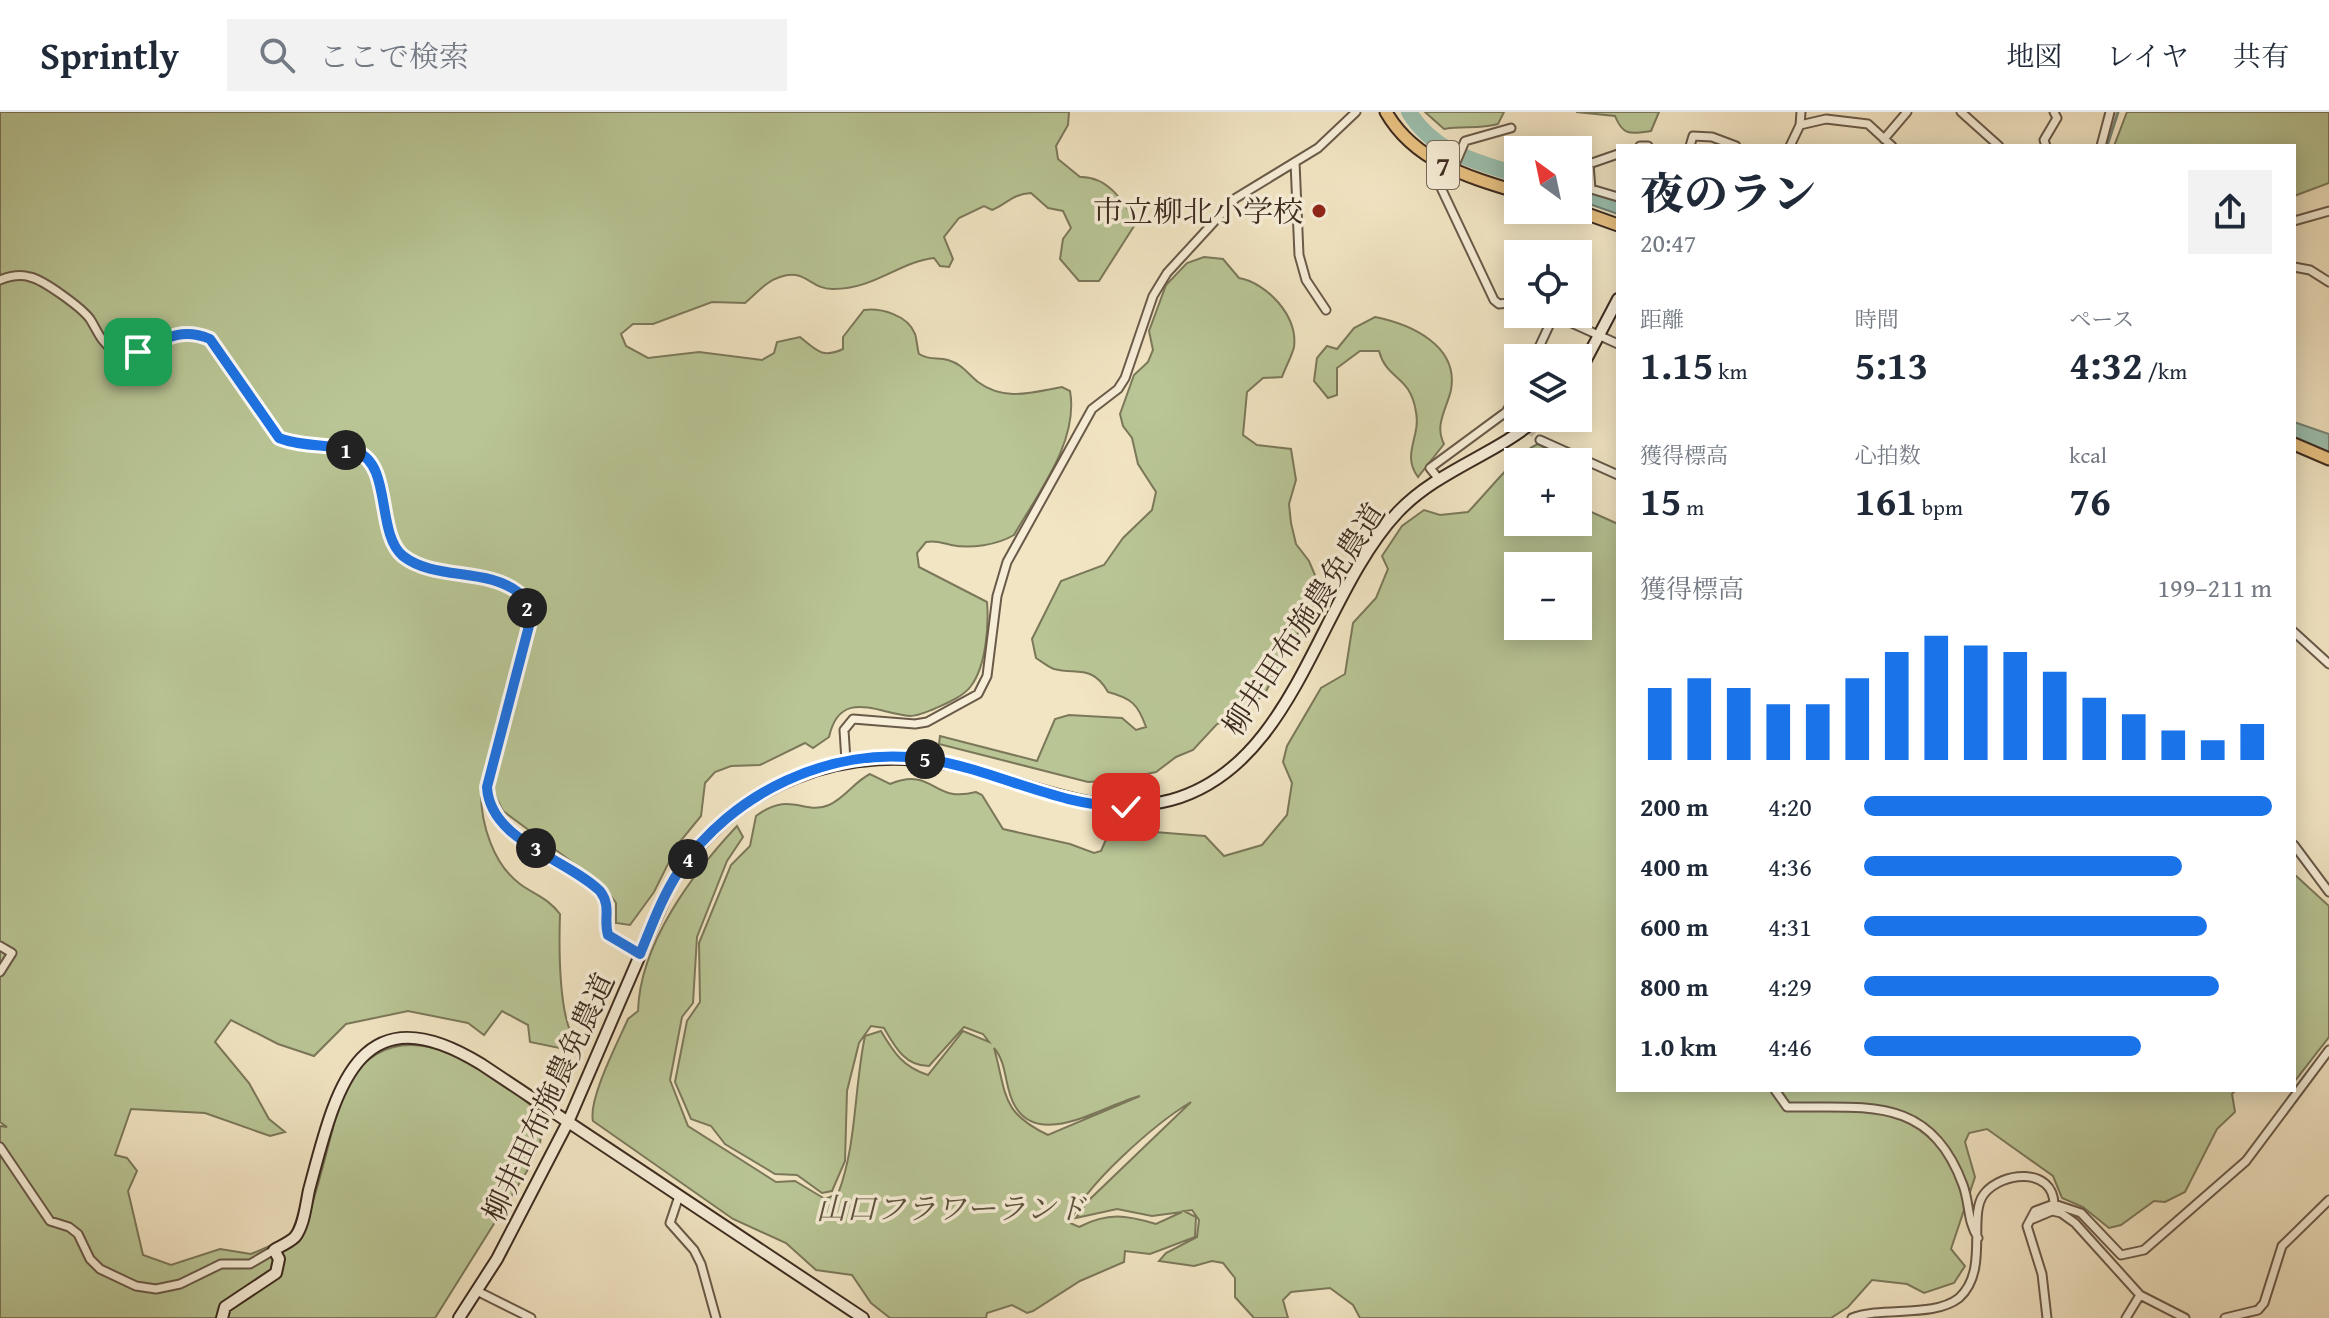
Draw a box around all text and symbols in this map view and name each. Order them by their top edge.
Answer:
search box [227,19,787,91]
text: Sprintly [40,27,179,83]
icon: search [255,33,299,77]
text: ここで検索 [319,34,469,78]
text: 地図 [2006,35,2062,76]
text: レイヤ [2106,35,2189,76]
text: 共有 [2233,35,2289,76]
north arrow [1504,136,1592,224]
map controls [1504,136,1592,640]
road number: 7 [1427,141,1459,189]
text: 夜のラン [1640,161,1816,225]
button: share [2188,170,2272,254]
place label: 市立柳北小学校 [1093,189,1303,233]
marker: 市立柳北小学校 [1310,202,1328,220]
text: 20:47 [1640,223,1696,262]
button: locate [1504,240,1592,328]
text: 距離 [1640,303,1684,335]
text: 時間 [1855,303,1899,335]
text: ペース [2069,303,2134,335]
pin [104,318,172,386]
icon: arrive [116,330,160,374]
text: 1.15 [1640,335,1713,394]
text: 5:13 [1855,335,1928,394]
text: 4:32 [2069,335,2143,394]
button: layers [1504,344,1592,432]
text: km [1713,355,1747,387]
text: /km [2143,355,2187,387]
pin: 1 [326,430,366,470]
text: 1 [340,434,352,466]
text: 獲得標高 [1640,439,1728,471]
text: 心拍数 [1855,439,1921,471]
text: kcal [2069,439,2107,471]
button: + [1504,448,1592,536]
text: 15 [1640,471,1681,530]
text: 161 [1855,471,1917,530]
text: 76 [2069,471,2111,530]
text: m [1681,491,1704,523]
text: bpm [1917,491,1963,523]
street label: 柳井田布施農免農道 [1211,494,1395,744]
button: − [1504,552,1592,640]
text: 199–211 m [2158,568,2272,607]
text: 獲得標高 [1640,569,1744,608]
pin: 2 [507,588,547,628]
text: 2 [521,592,533,624]
pin: 5 [905,739,945,779]
text: 5 [919,743,931,775]
pin [1092,773,1160,841]
icon: check [1104,785,1148,829]
text: 200 m [1640,787,1708,826]
text: 4:20 [1768,787,1812,826]
pin: 3 [516,828,556,868]
text: 3 [530,832,542,864]
pin: 4 [668,839,708,879]
text: 4 [682,843,694,875]
text: 400 m [1640,847,1708,886]
text: 4:36 [1768,847,1812,886]
text: 600 m [1640,907,1708,946]
text: 4:31 [1768,907,1812,946]
street label: 柳井田布施農免農道 [471,965,625,1229]
text: 800 m [1640,967,1708,1006]
text: 4:29 [1768,967,1812,1006]
text: 1.0 km [1640,1027,1717,1066]
text: 4:46 [1768,1027,1812,1066]
park label: 山口フラワーランド [816,1186,1087,1230]

